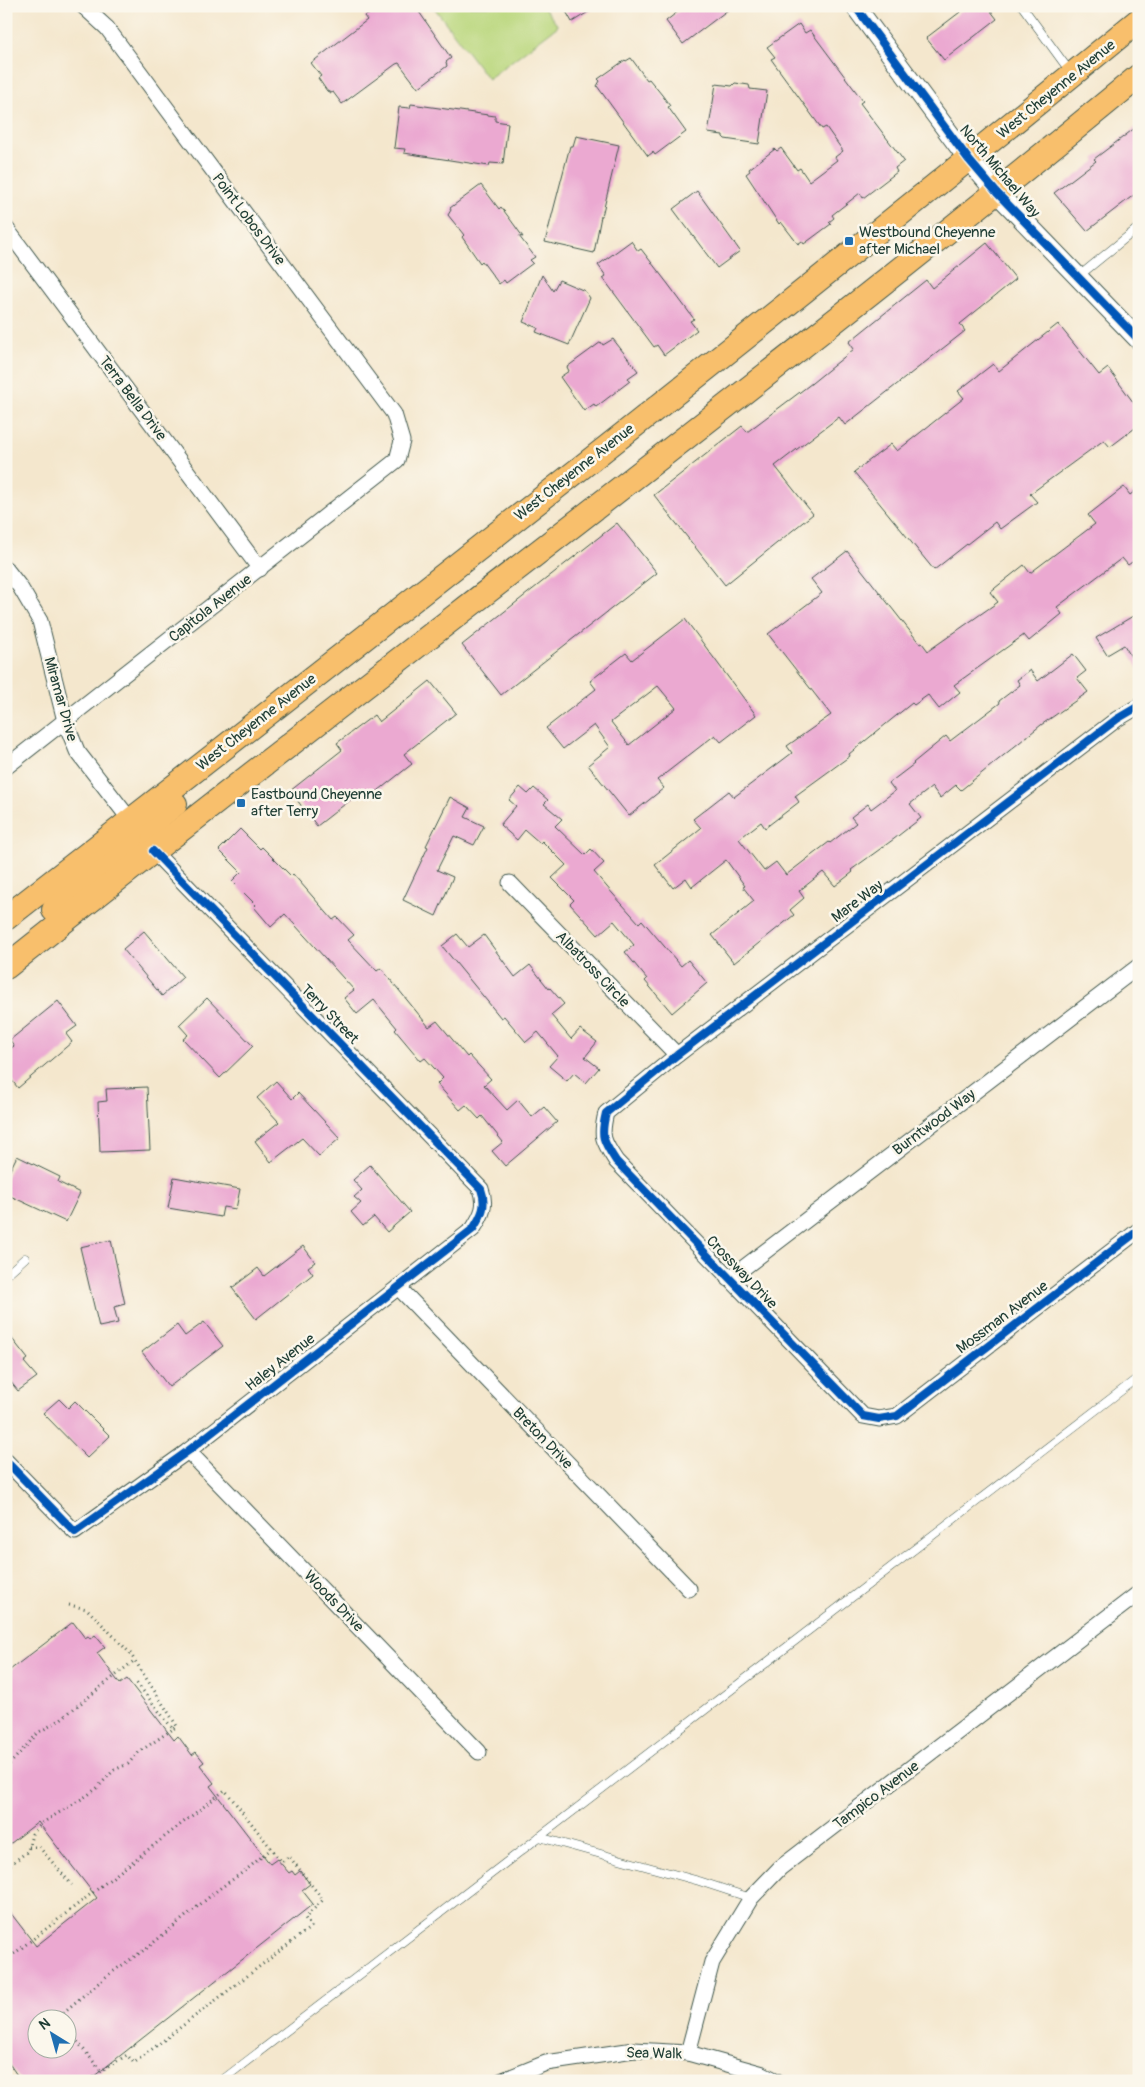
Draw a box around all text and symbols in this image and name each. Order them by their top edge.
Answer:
street label: West Cheyenne Avenue [993,35,1120,143]
street label: North Michael Way [955,121,1044,222]
street label: Point Lobos Drive [208,169,290,270]
place label: Westbound Cheyenne after Michael [859,223,996,259]
marker: Westbound Cheyenne after Michael [843,235,855,247]
street label: Terra Bella Drive [95,352,171,445]
street label: West Cheyenne Avenue [511,419,639,525]
street label: Capitola Avenue [165,570,256,647]
street label: Miramar Drive [39,655,82,744]
street label: West Cheyenne Avenue [193,669,321,775]
place label: Eastbound Cheyenne after Terry [251,785,383,821]
marker: Eastbound Cheyenne after Terry [235,797,247,809]
street label: Mare Way [828,875,887,927]
street label: Albatross Circle [551,927,634,1012]
street label: Terry Street [296,980,363,1049]
street label: Burntwood Way [889,1085,980,1160]
street label: Crossway Drive [702,1232,782,1313]
street label: Mossman Avenue [953,1276,1052,1358]
street label: Haley Avenue [242,1329,319,1395]
street label: Breton Drive [508,1403,577,1474]
street label: Woods Drive [300,1567,368,1637]
street label: Tampico Avenue [830,1757,923,1834]
north arrow [28,2010,78,2060]
text: N [36,2014,53,2034]
street label: Sea Walk [626,2044,683,2063]

